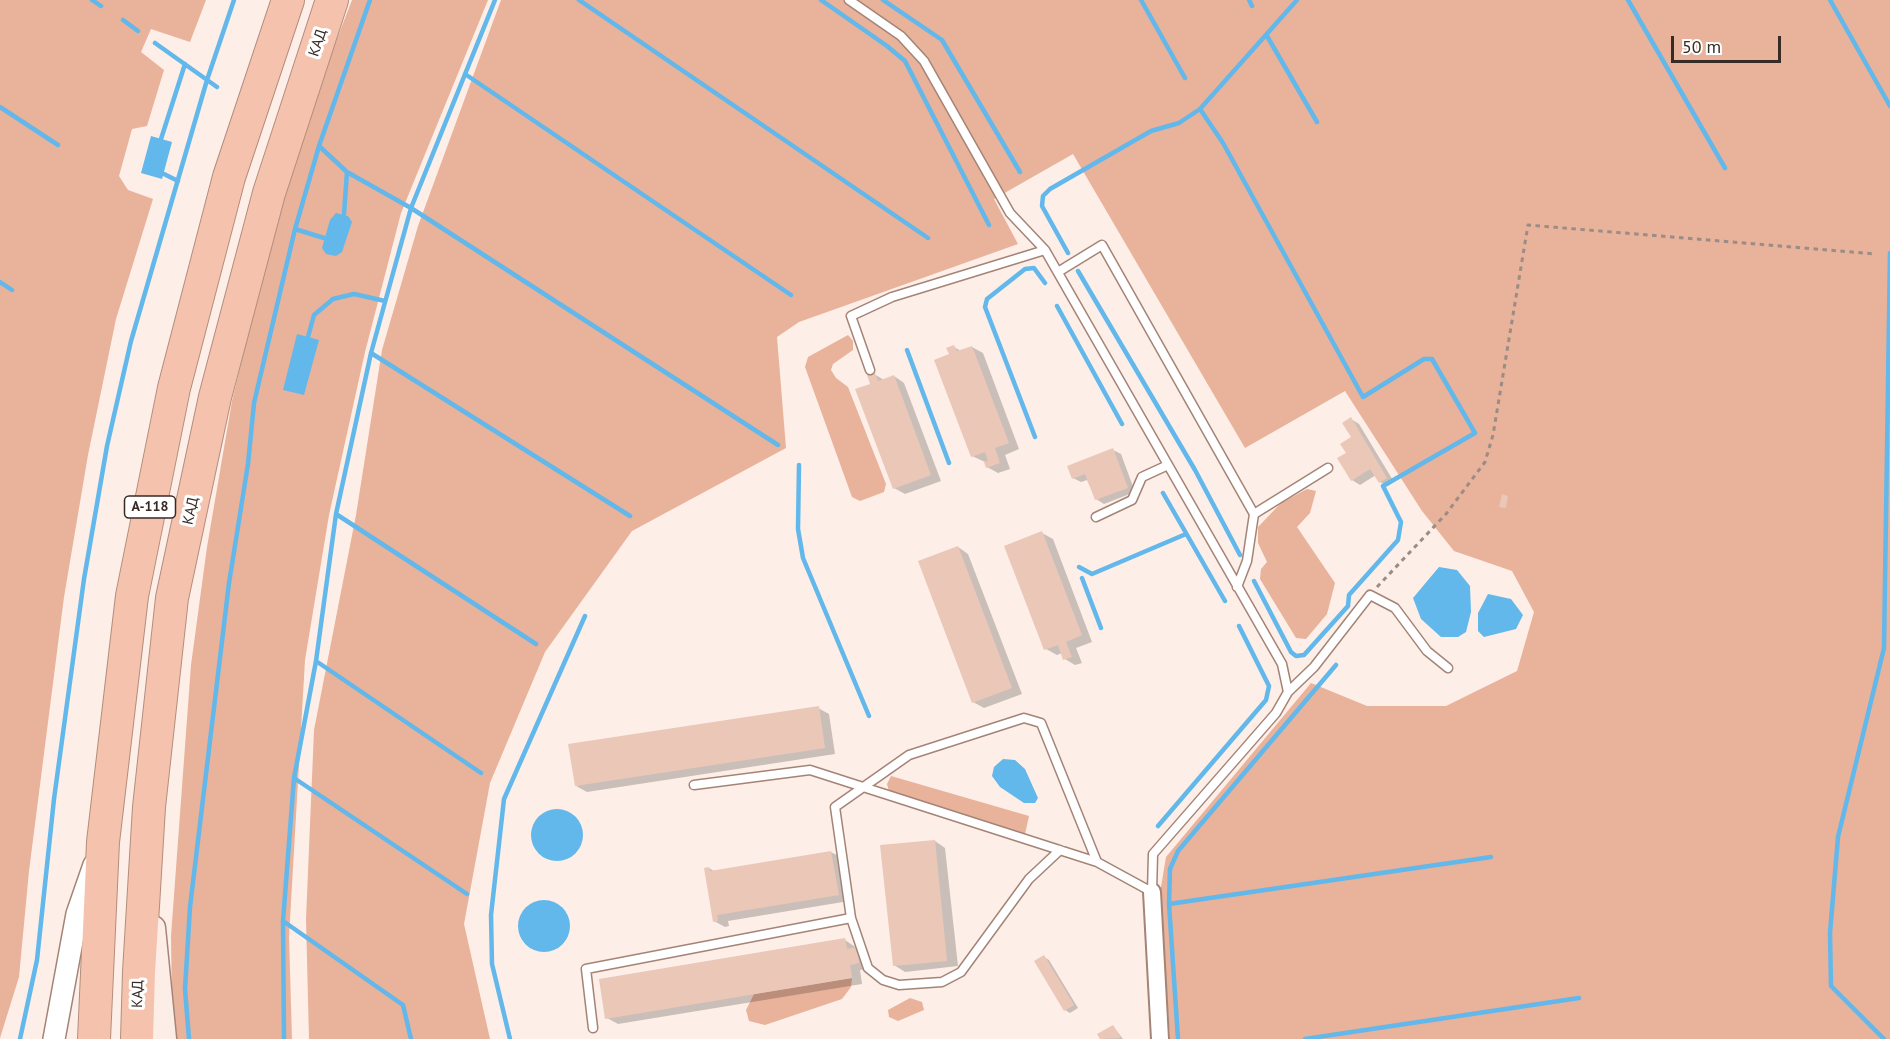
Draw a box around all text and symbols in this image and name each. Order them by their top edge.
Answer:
scale bar [1674,24,1784,62]
street label: КАД [305,27,331,59]
text: 50 m [1682,35,1721,58]
street label: КАД [179,495,203,527]
road number: А-118 [124,496,176,518]
street label: КАД [129,980,147,1008]

